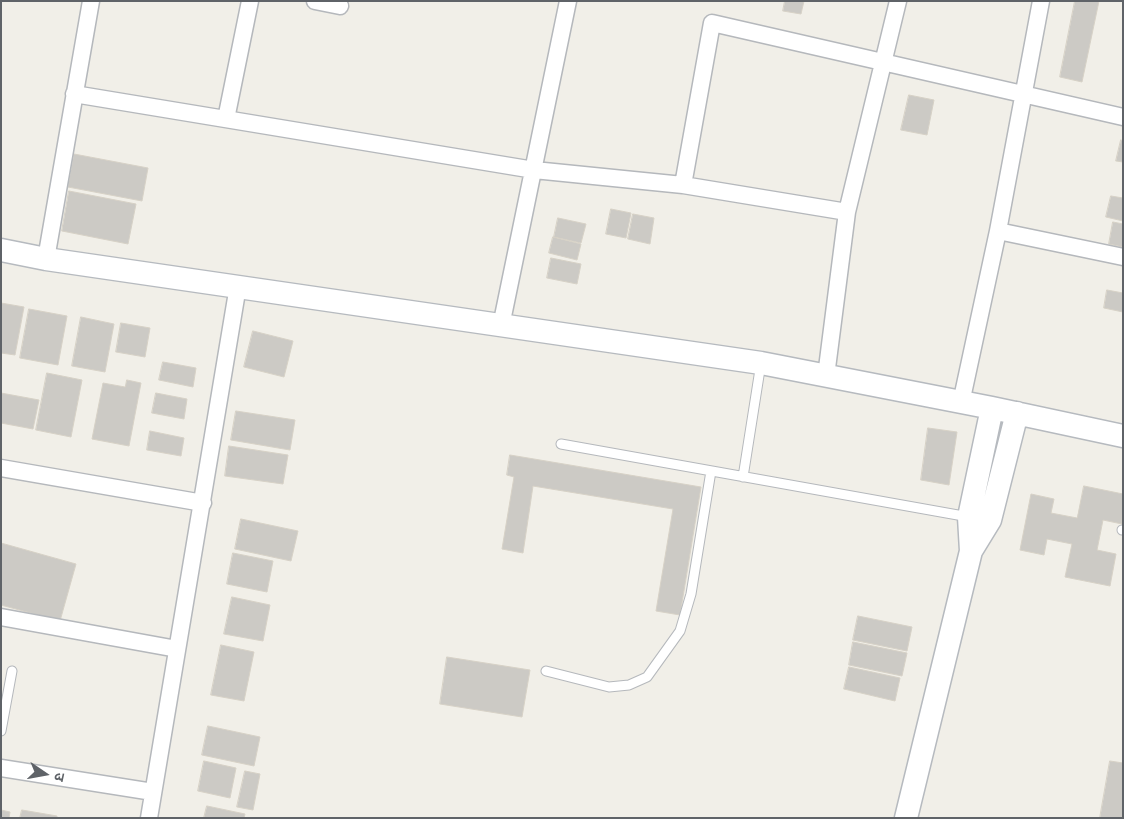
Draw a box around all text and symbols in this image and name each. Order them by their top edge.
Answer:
north arrow [20,749,70,799]
text: उ [51,771,68,783]

